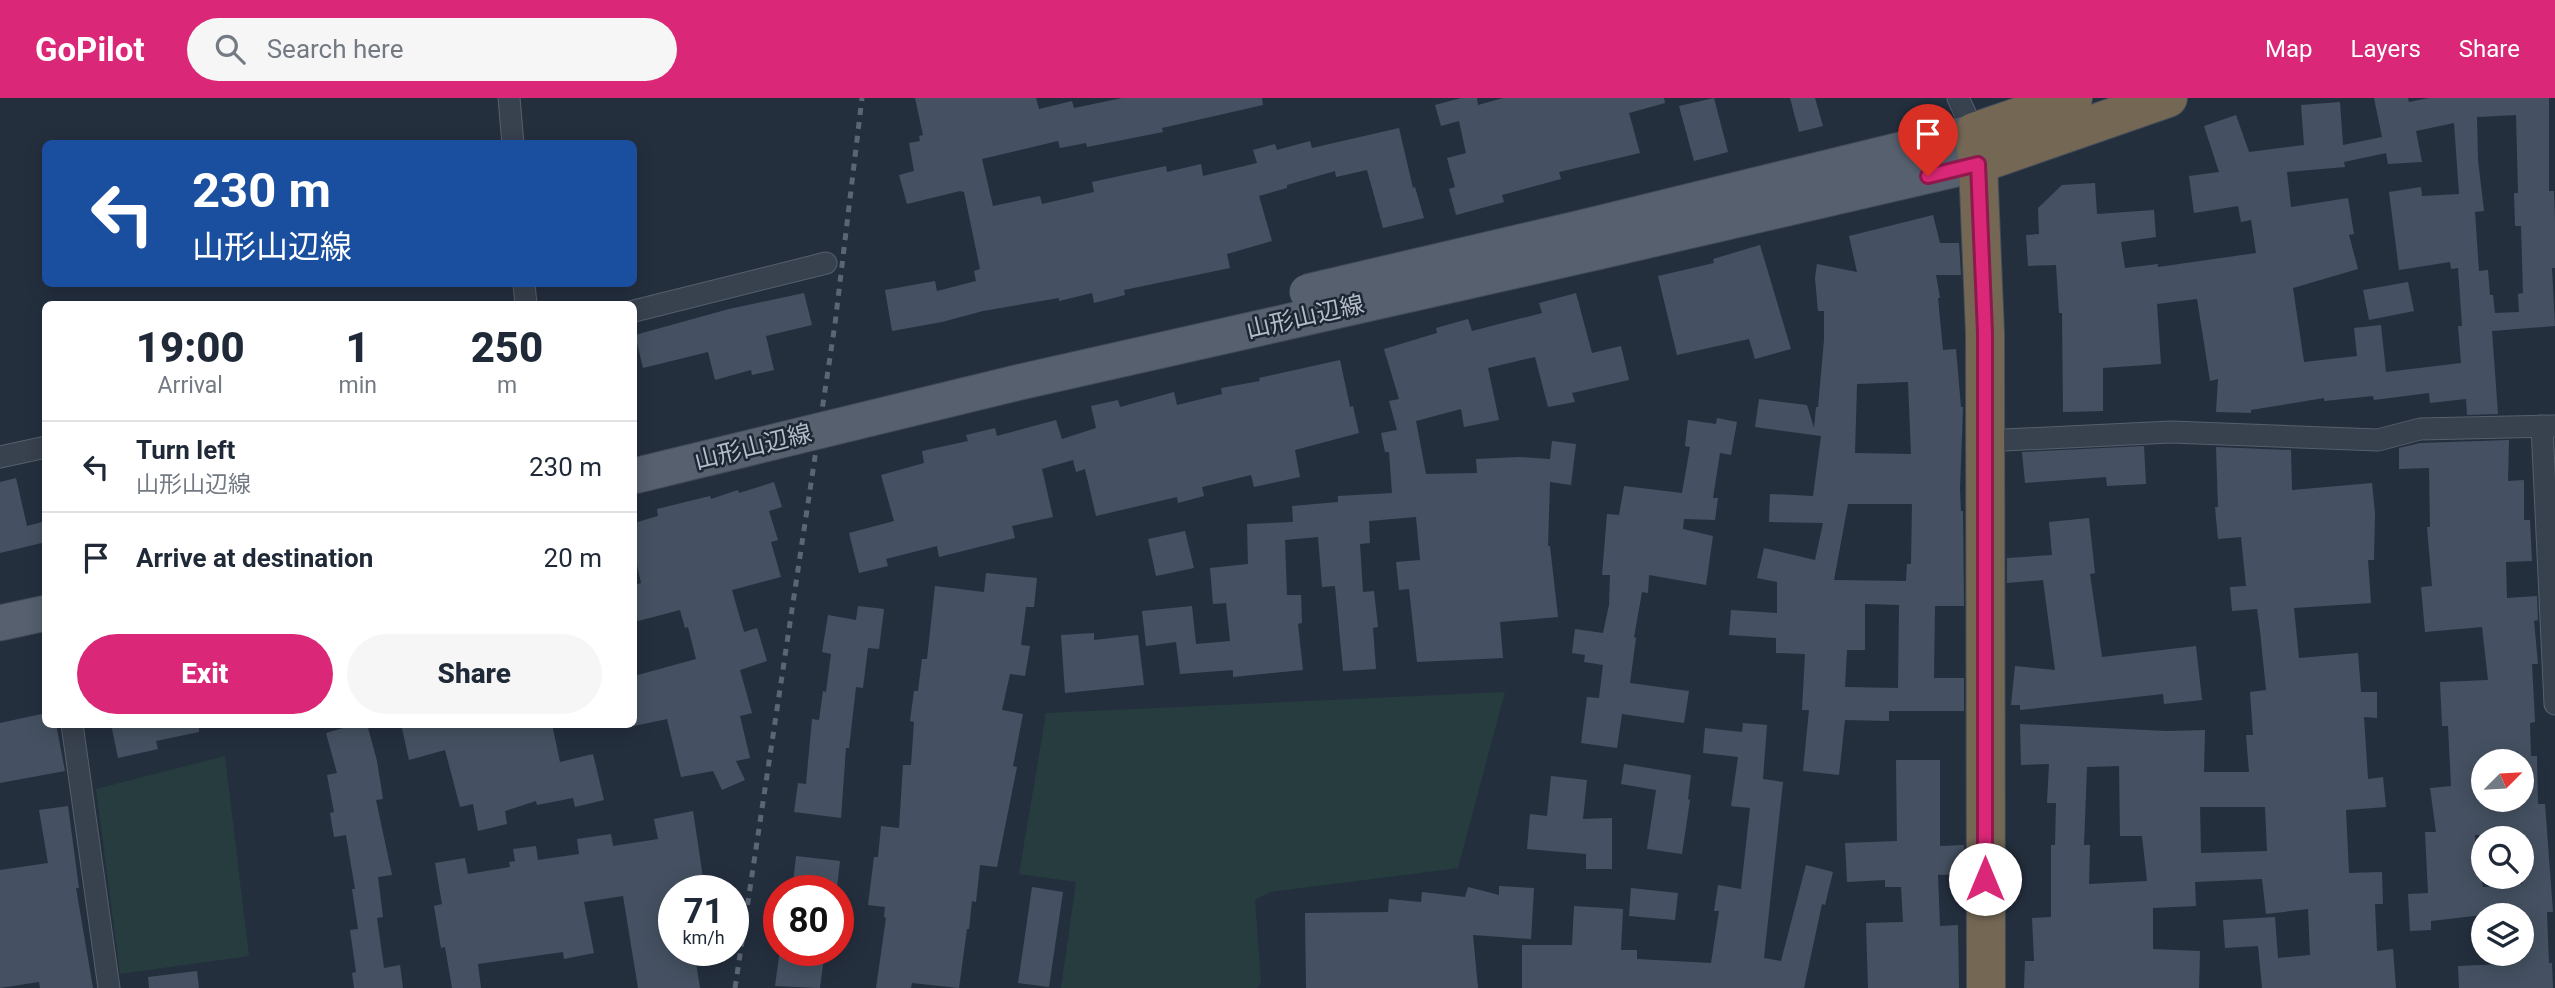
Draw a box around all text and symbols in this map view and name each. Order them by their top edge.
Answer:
search box [187,18,677,81]
text: GoPilot [35,30,145,69]
icon: search [211,30,249,68]
text: Search here [267,34,403,64]
text: Map [2265,35,2313,63]
text: Layers [2351,35,2421,63]
text: Share [2459,35,2520,63]
pin [1898,104,1958,176]
icon: arrive [1909,115,1947,153]
text: 230 m [192,162,331,219]
icon: left [77,168,168,259]
text: 山形山辺線 [192,228,352,266]
street label: 山形山辺線 [1243,290,1367,344]
text: 19:00 [136,323,245,372]
text: 1 [346,323,370,372]
text: 250 [471,323,543,372]
text: Arrival [158,372,223,399]
text: min [338,372,377,399]
text: m [497,372,517,399]
street label: 山形山辺線 [691,419,815,475]
text: Turn left [136,435,235,465]
icon: left [77,448,115,486]
text: 230 m [529,452,602,482]
text: 山形山辺線 [136,471,251,498]
icon: arrive [77,539,115,577]
text: Arrive at destination [136,543,373,573]
text: 20 m [544,543,602,573]
button: Exit [77,634,333,714]
button: Share [347,634,602,714]
north arrow [2471,749,2534,812]
map controls [2471,749,2534,966]
button: search [2471,826,2534,889]
position arrow [1948,842,2022,916]
speed limit sign: 80 [763,875,854,966]
text: 71 [683,891,724,932]
button: layers [2471,903,2534,966]
text: km/h [682,927,725,948]

